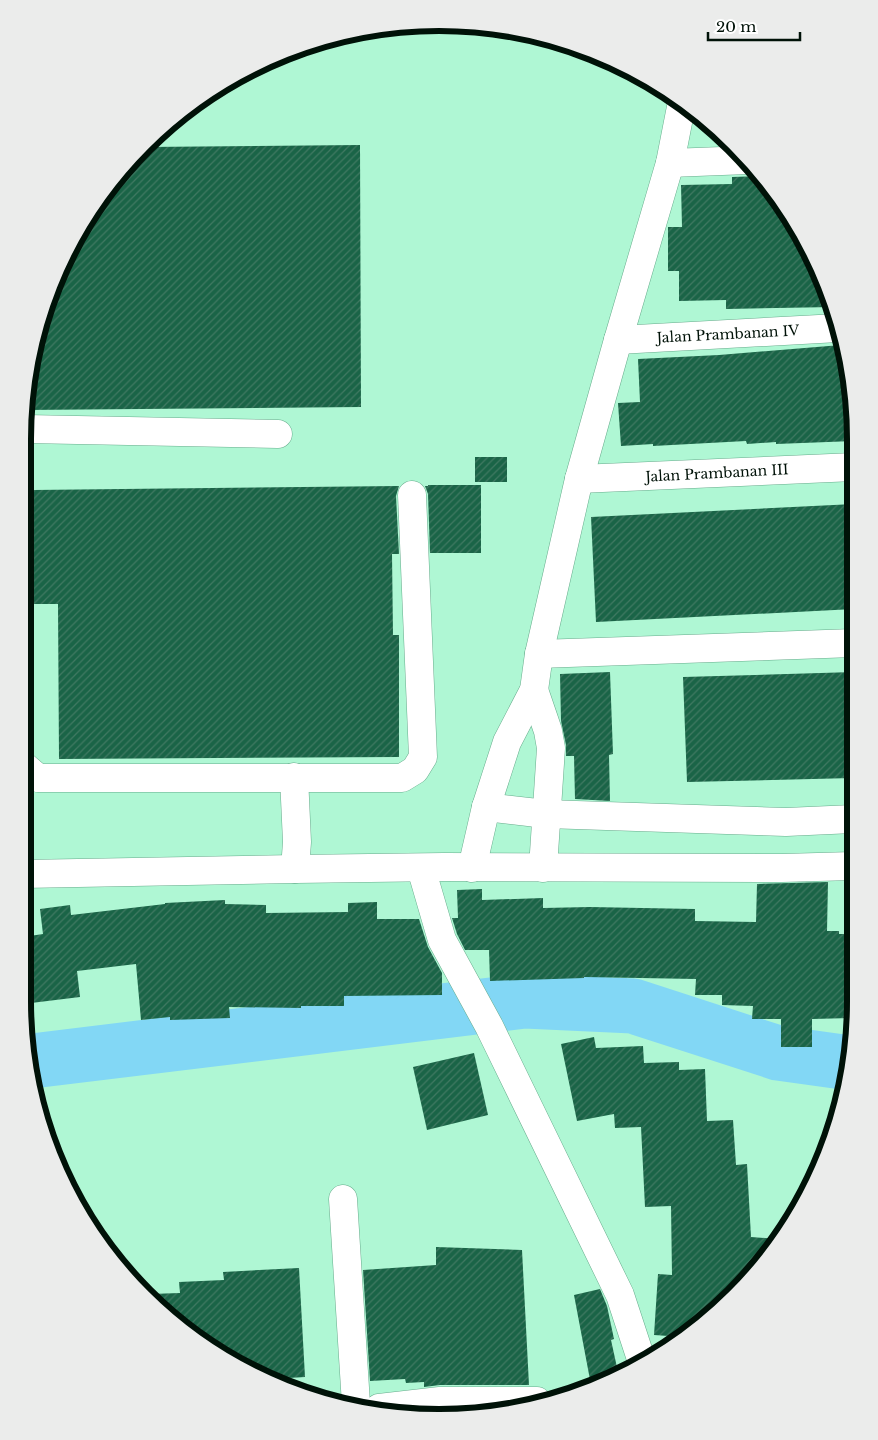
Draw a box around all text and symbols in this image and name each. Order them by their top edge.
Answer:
scale bar [708,10,800,42]
text: 20 m [716,17,756,36]
street label: Jalan Prambanan IV [654,321,801,347]
street label: Jalan Prambanan III [643,460,789,486]

